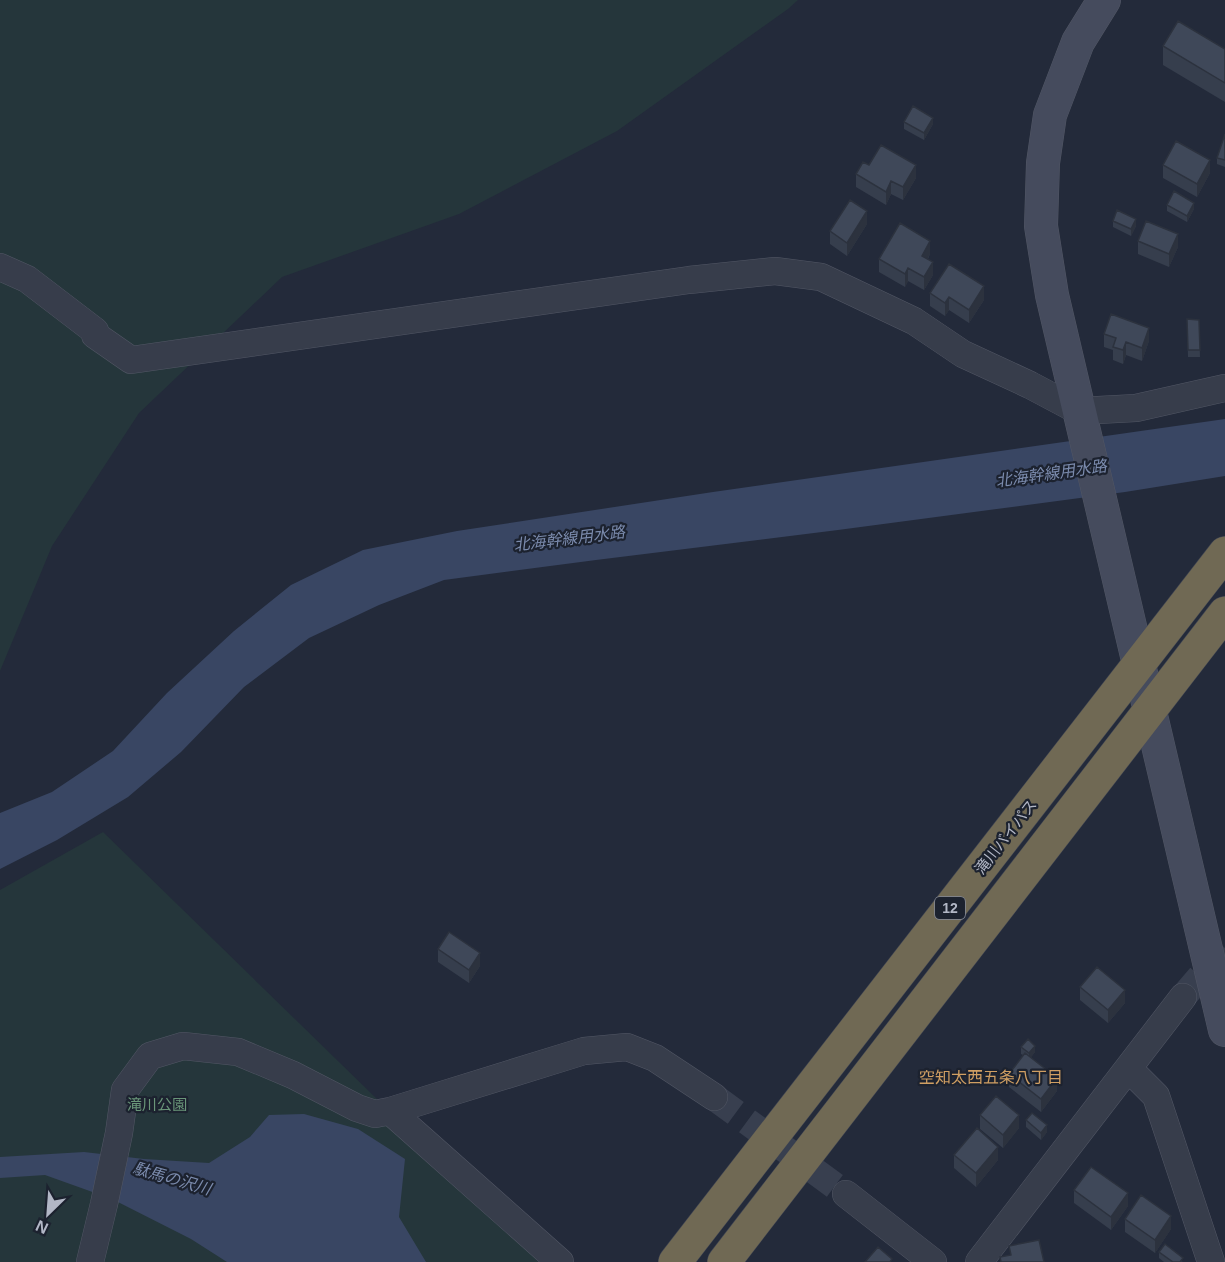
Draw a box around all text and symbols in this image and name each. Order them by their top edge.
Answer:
water label: 北海幹線用水路 [994,457,1110,490]
water label: 北海幹線用水路 [512,523,628,554]
street label: 滝川バイパス [971,796,1040,877]
road number: 12 [935,897,965,919]
district label: 空知太西五条八丁目 [919,1069,1063,1086]
park label: 滝川公園 [127,1096,187,1113]
water label: 駄馬の沢川 [131,1159,215,1198]
north arrow [18,1184,78,1244]
text: N [33,1217,51,1237]

